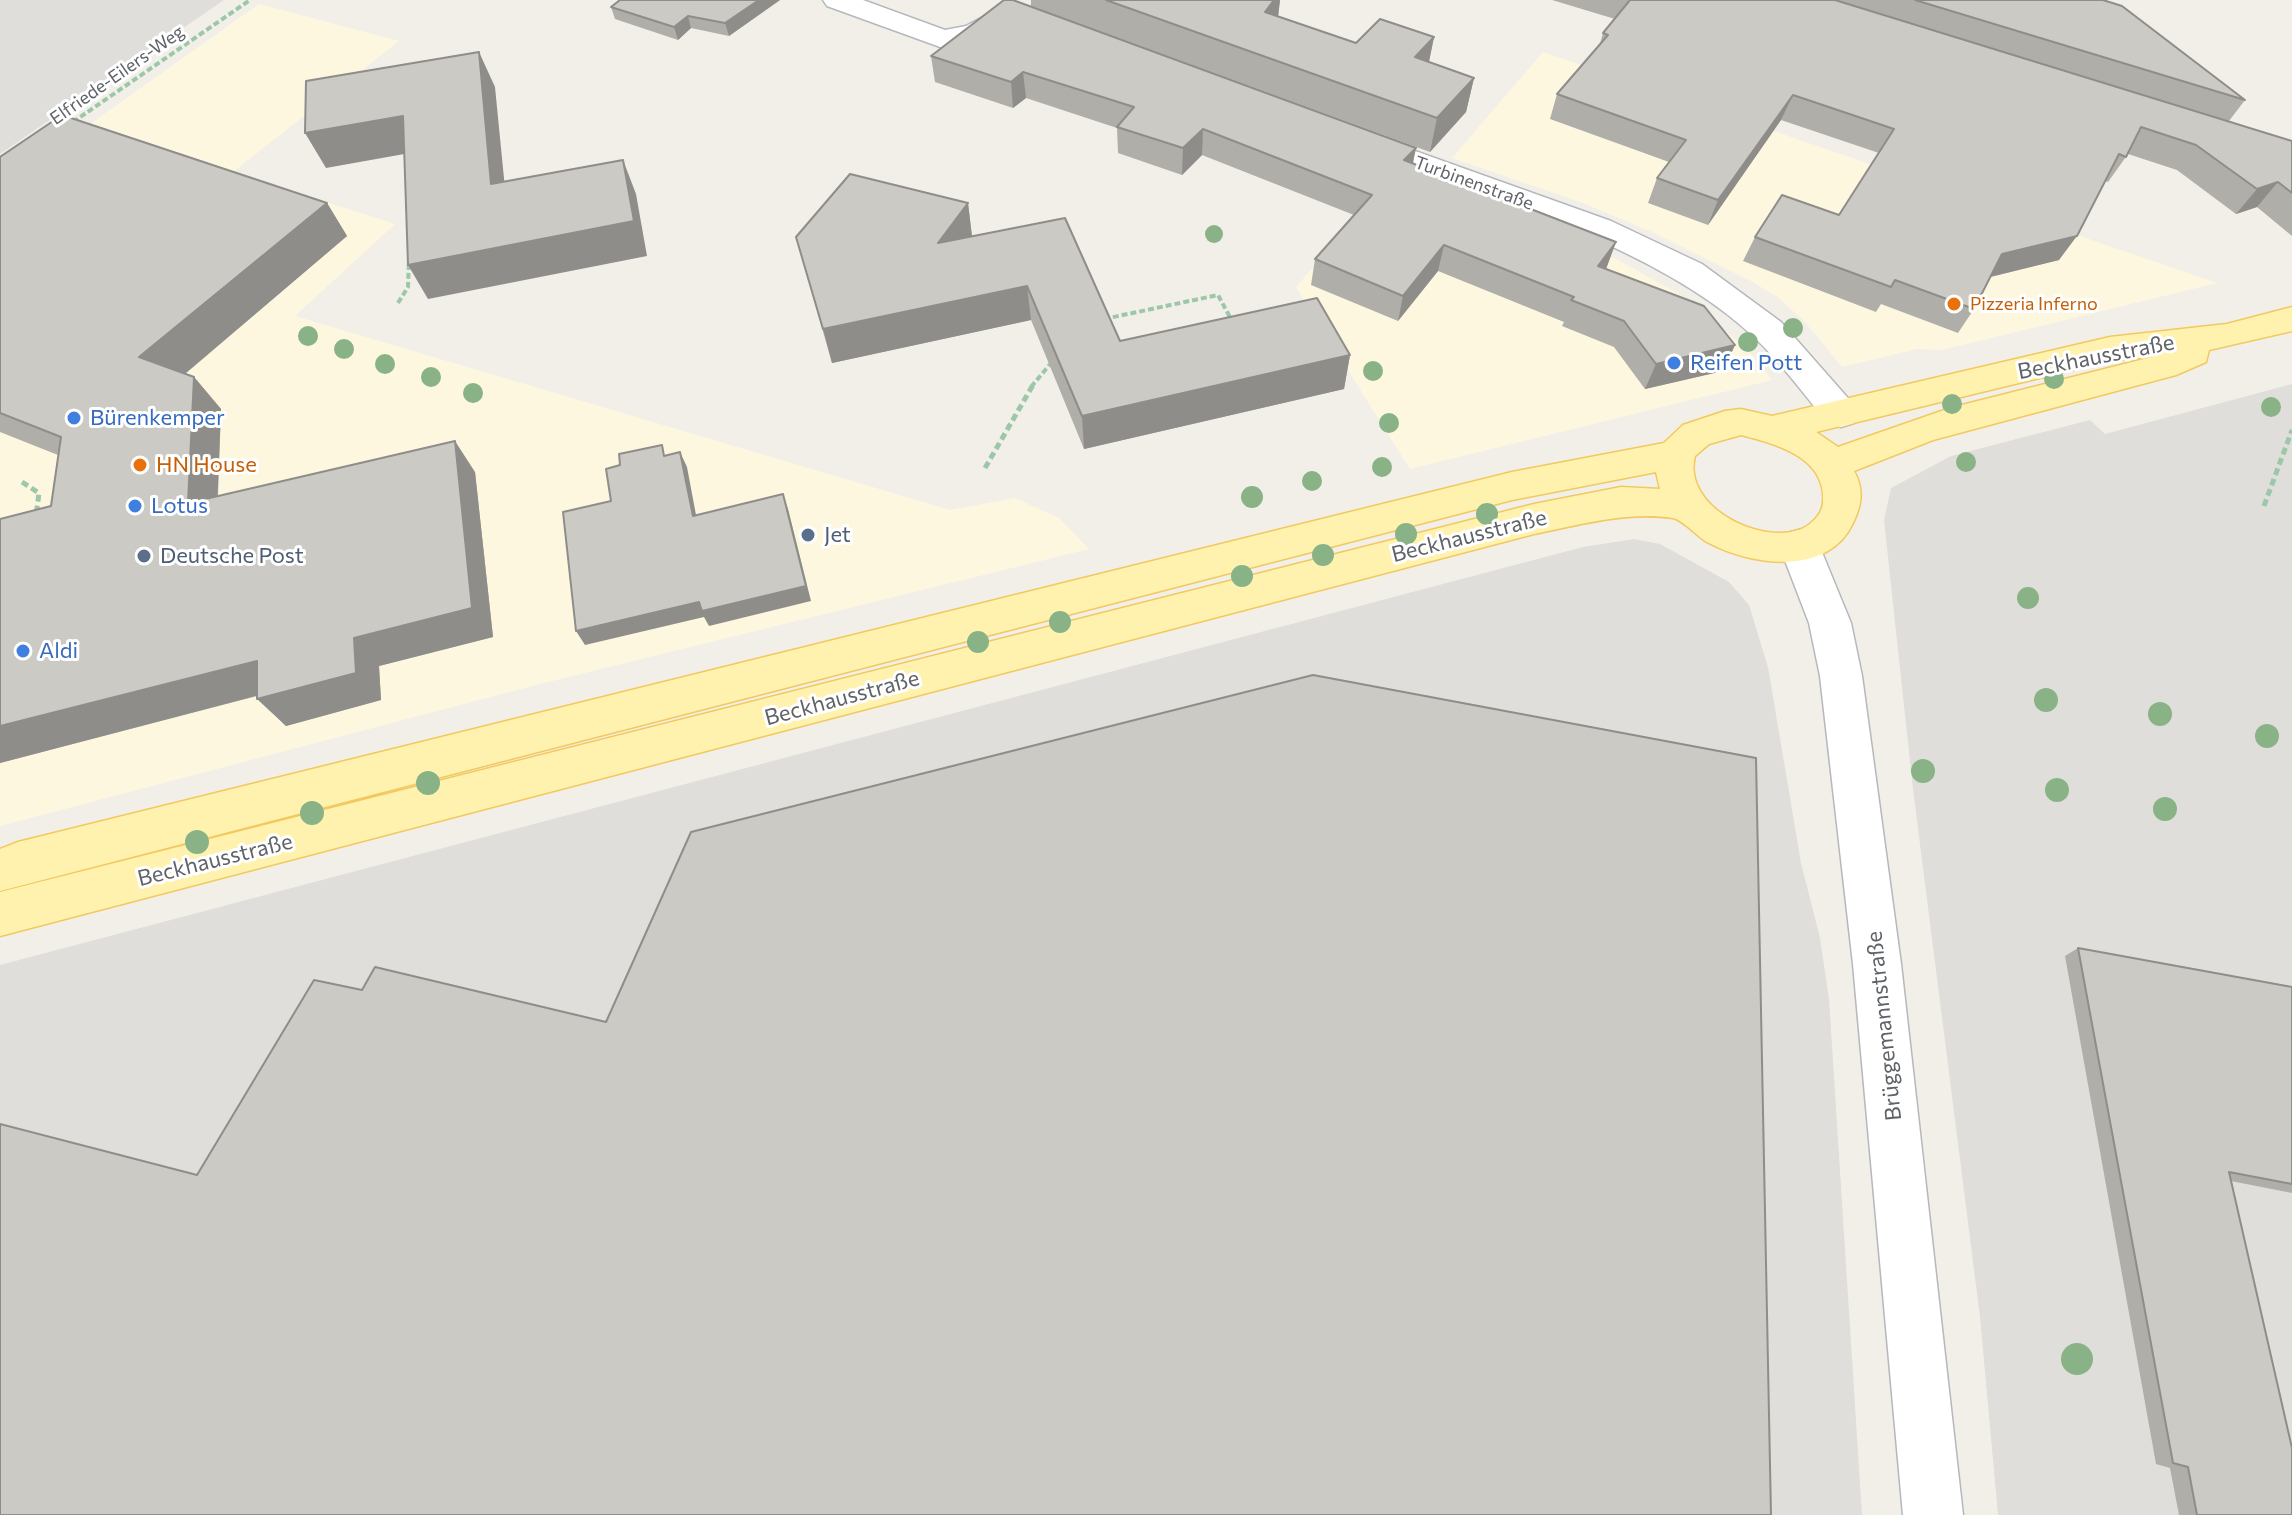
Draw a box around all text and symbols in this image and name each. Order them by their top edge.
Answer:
street label: Elfriede-Eilers-Weg [46,21,188,129]
street label: Turbinenstraße [1412,151,1536,215]
place label: Pizzeria Inferno [1970,293,2098,315]
marker: Pizzeria Inferno [1945,295,1963,313]
street label: Beckhausstraße [2015,329,2177,385]
place label: Reifen Pott [1690,350,1802,376]
marker: Reifen Pott [1665,354,1683,372]
place label: Bürenkemper [90,405,225,431]
marker: Bürenkemper [65,409,83,427]
place label: HN House [156,452,257,478]
marker: HN House [131,456,149,474]
place label: Lotus [151,493,208,519]
marker: Lotus [126,497,144,515]
street label: Beckhausstraße [1389,504,1549,568]
place label: Jet [824,522,851,548]
marker: Jet [799,526,817,544]
place label: Deutsche Post [160,543,304,569]
marker: Deutsche Post [135,547,153,565]
place label: Aldi [39,638,78,664]
marker: Aldi [14,642,32,660]
street label: Beckhausstraße [762,665,922,731]
street label: Beckhausstraße [135,828,295,892]
street label: Brüggemannstraße [1861,930,1907,1122]

